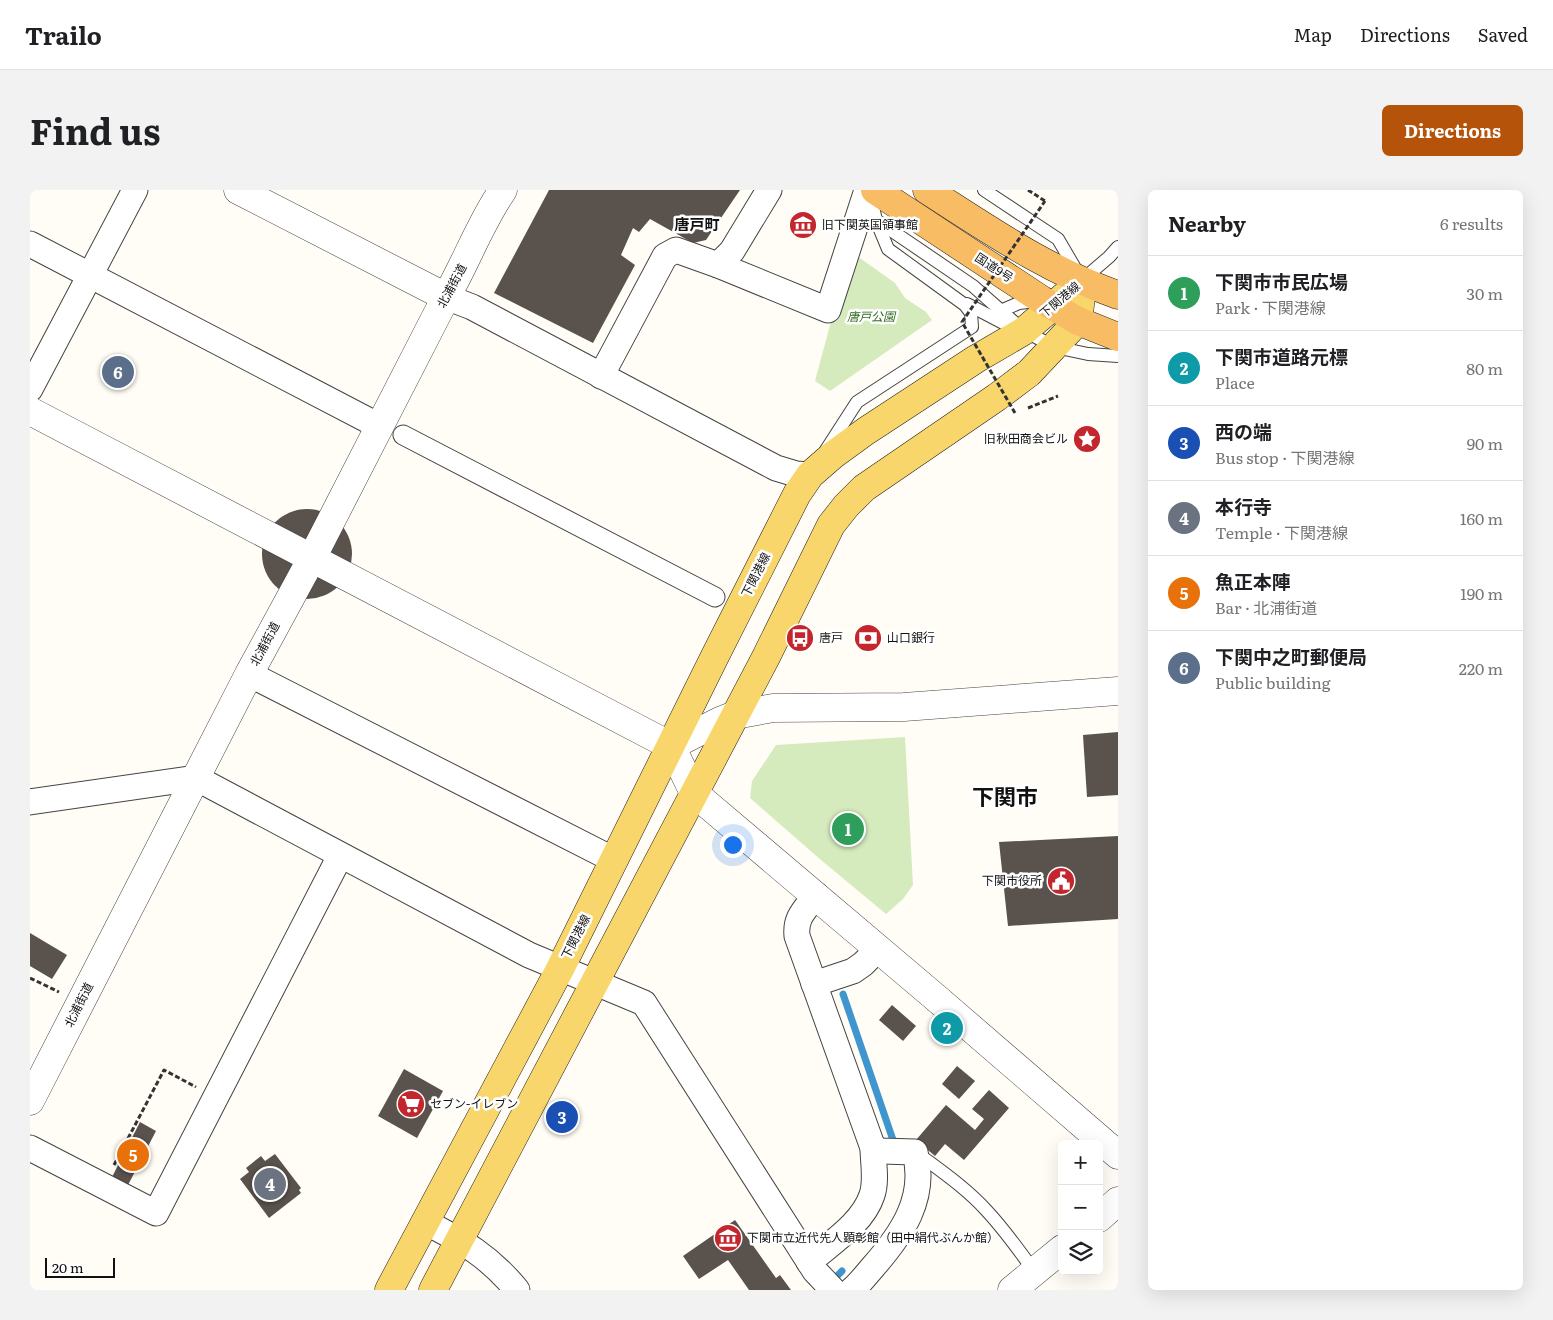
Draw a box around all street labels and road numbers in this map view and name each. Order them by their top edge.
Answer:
street label: 国道9号 [972,248,1017,286]
street label: 北浦街道 [432,260,470,311]
street label: 下関港線 [1035,277,1084,322]
street label: 下関港線 [736,549,774,600]
street label: 北浦街道 [245,618,283,669]
street label: 下関港線 [556,911,594,962]
street label: 北浦街道 [59,979,97,1030]

